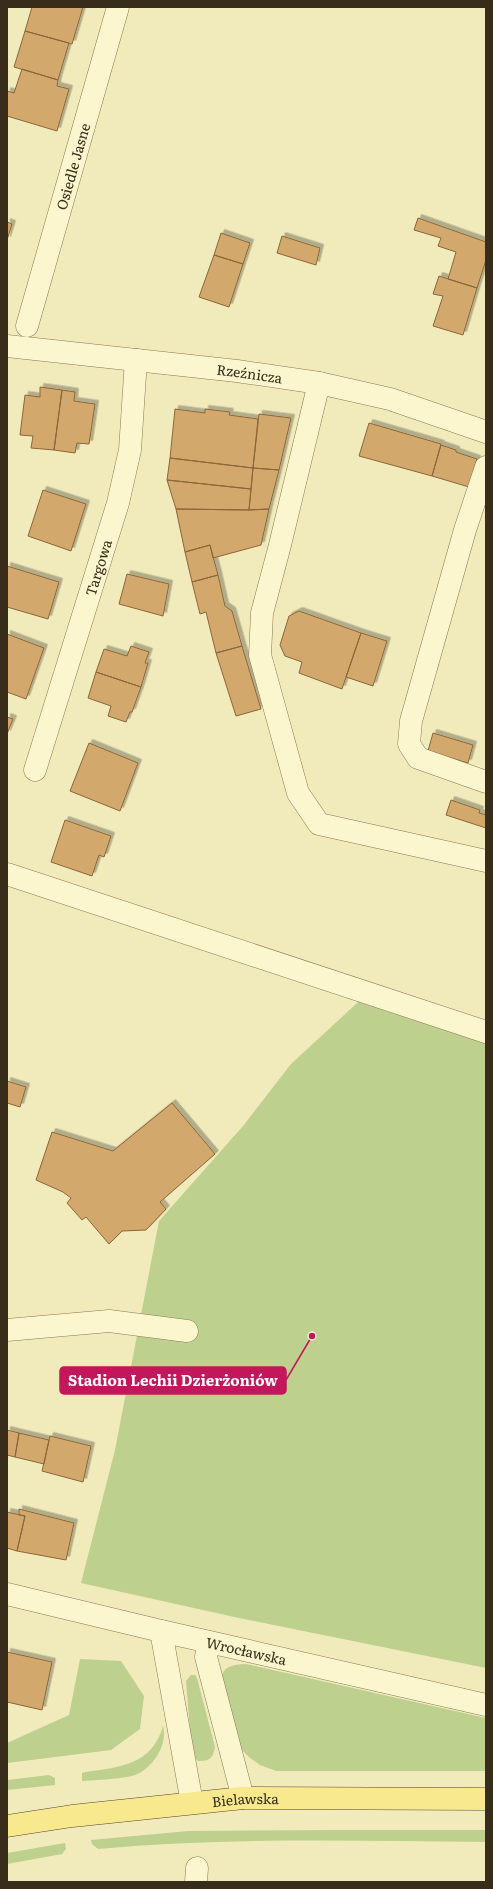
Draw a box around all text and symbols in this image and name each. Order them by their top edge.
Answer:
street label: Osiedle Jasne [51,121,94,212]
street label: Rzeźnicza [216,359,284,388]
street label: Targowa [80,536,116,598]
callout: Stadion Lechii Dzierżoniów [60,1367,286,1394]
text: Stadion Lechii Dzierżoniów [68,1368,278,1391]
street label: Wrocławska [204,1632,289,1669]
street label: Bielawska [211,1788,279,1811]

